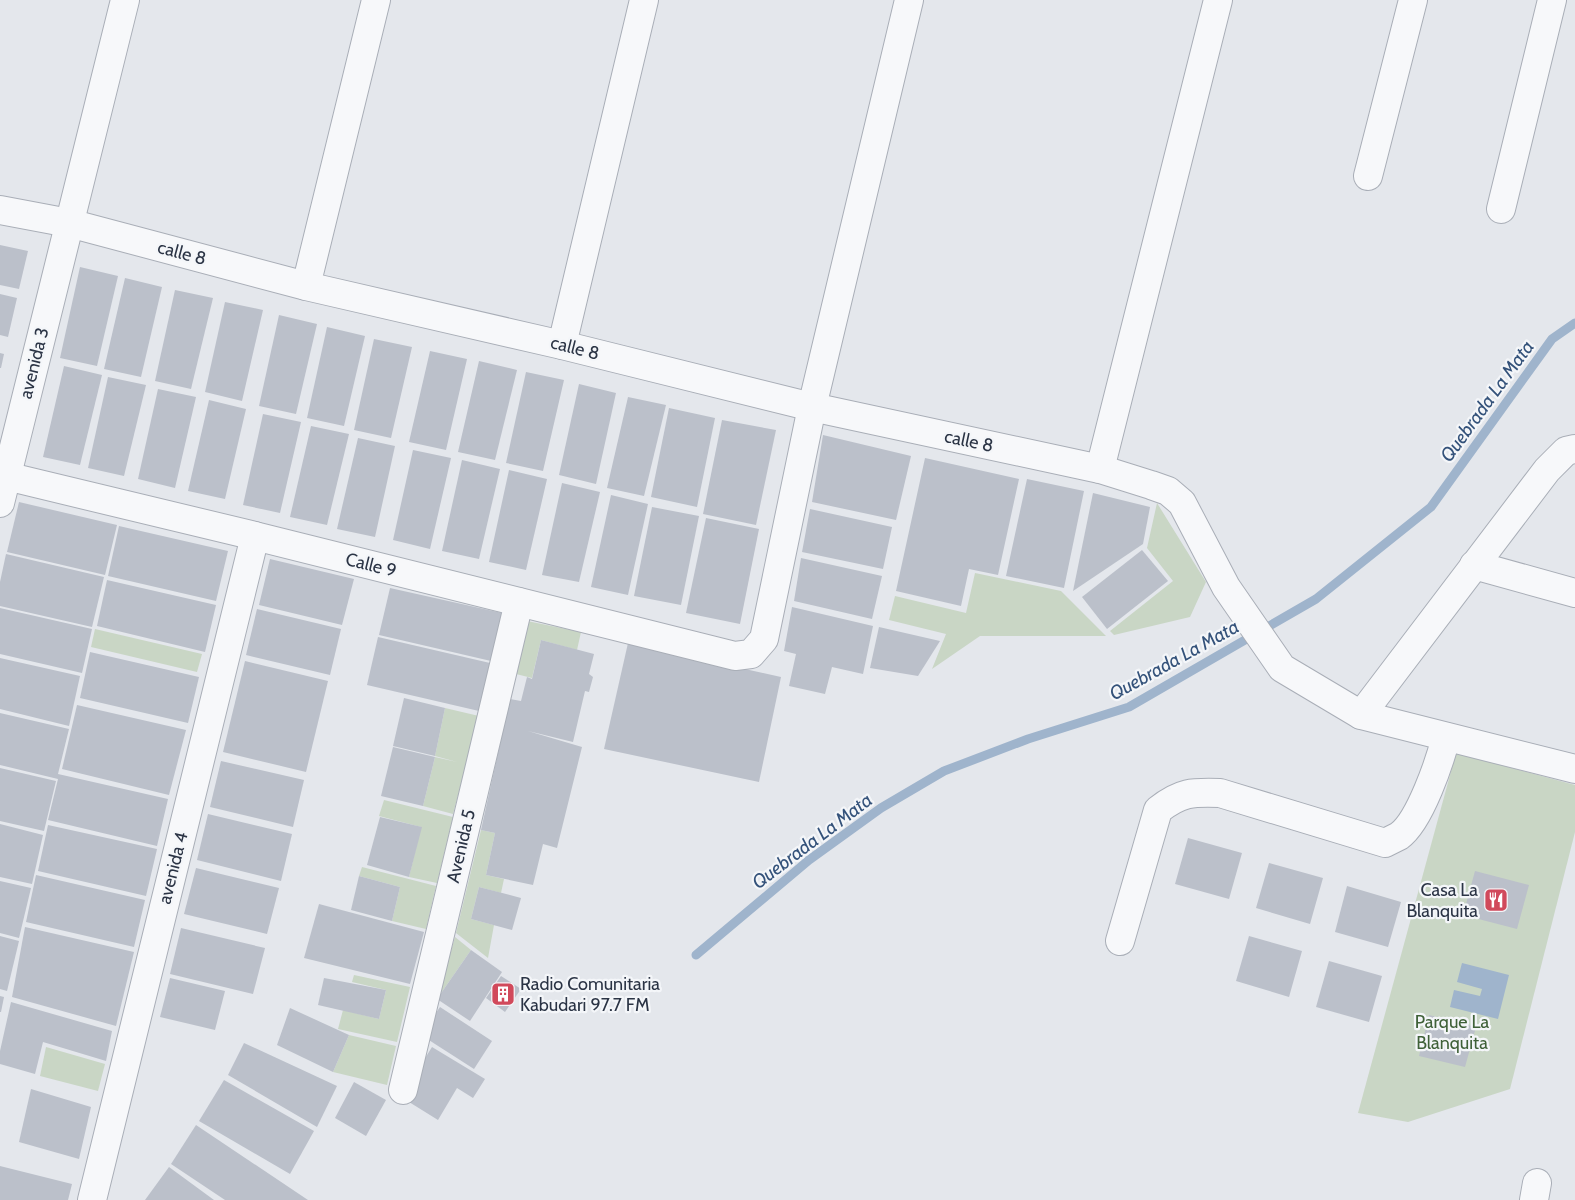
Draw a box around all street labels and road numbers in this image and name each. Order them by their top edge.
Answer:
street label: calle 8 [155,236,209,270]
street label: avenida 3 [15,325,53,401]
street label: calle 8 [548,331,602,365]
street label: calle 8 [943,425,995,457]
street label: Calle 9 [343,548,399,582]
street label: Avenida 5 [442,807,480,885]
street label: avenida 4 [153,830,193,906]

